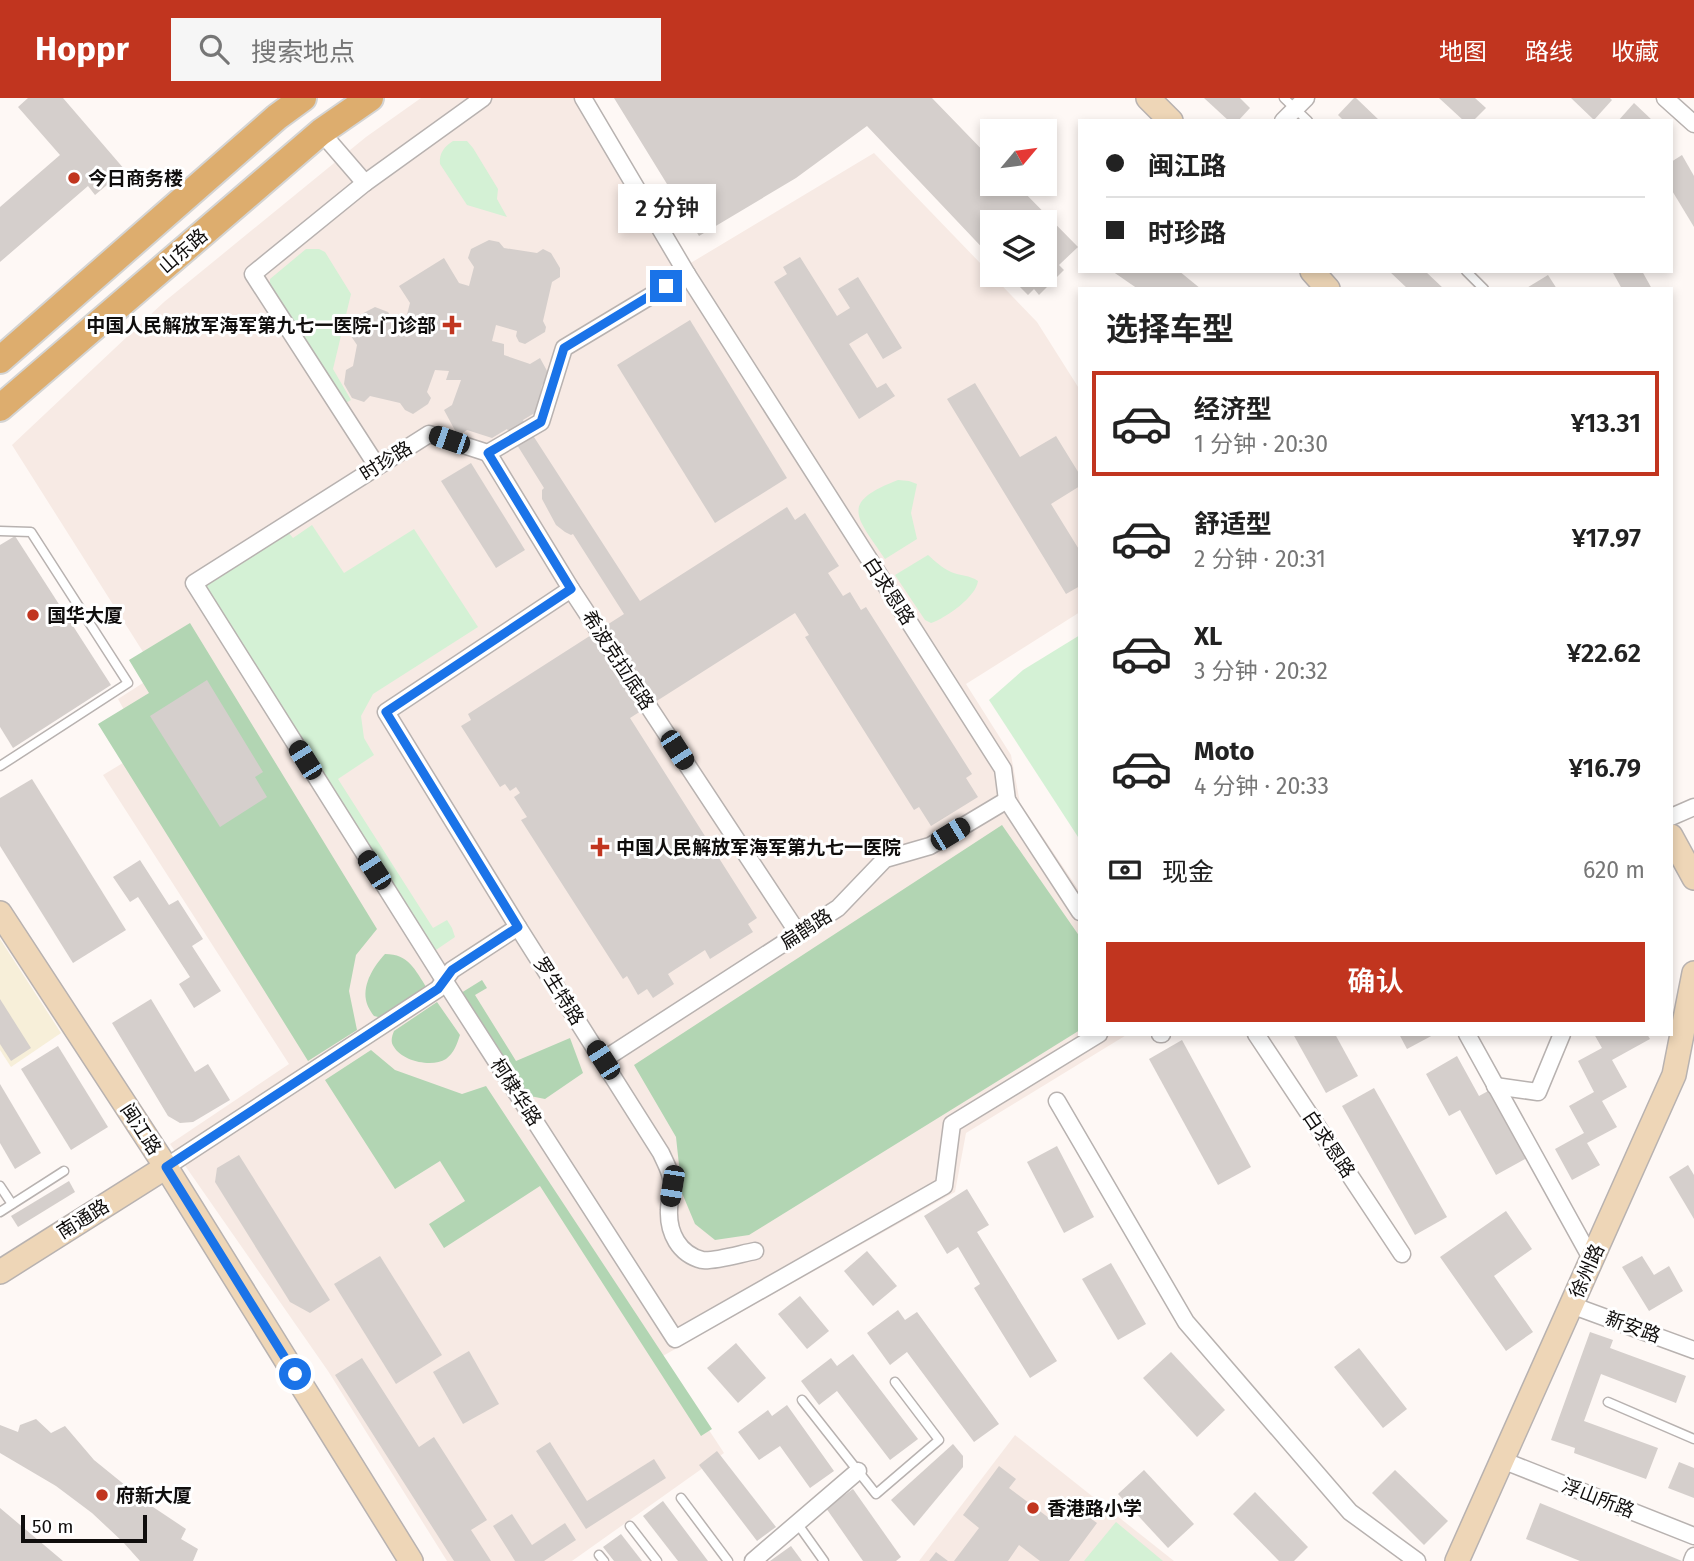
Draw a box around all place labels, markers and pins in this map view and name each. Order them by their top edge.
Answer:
place label: 今日商务楼 [88,167,183,190]
marker: 今日商务楼 [66,170,82,186]
place label: 中国人民解放军海军第九七一医院-门诊部 [86,314,436,337]
marker: 中国人民解放军海军第九七一医院-门诊部 [442,315,462,335]
place label: 国华大厦 [47,604,123,627]
marker: 国华大厦 [25,607,41,623]
place label: 中国人民解放军海军第九七一医院 [616,836,901,859]
marker: 中国人民解放军海军第九七一医院 [590,837,610,857]
place label: 府新大厦 [116,1484,192,1507]
marker: 府新大厦 [94,1487,110,1503]
place label: 香港路小学 [1047,1497,1142,1520]
marker: 香港路小学 [1025,1500,1041,1516]

